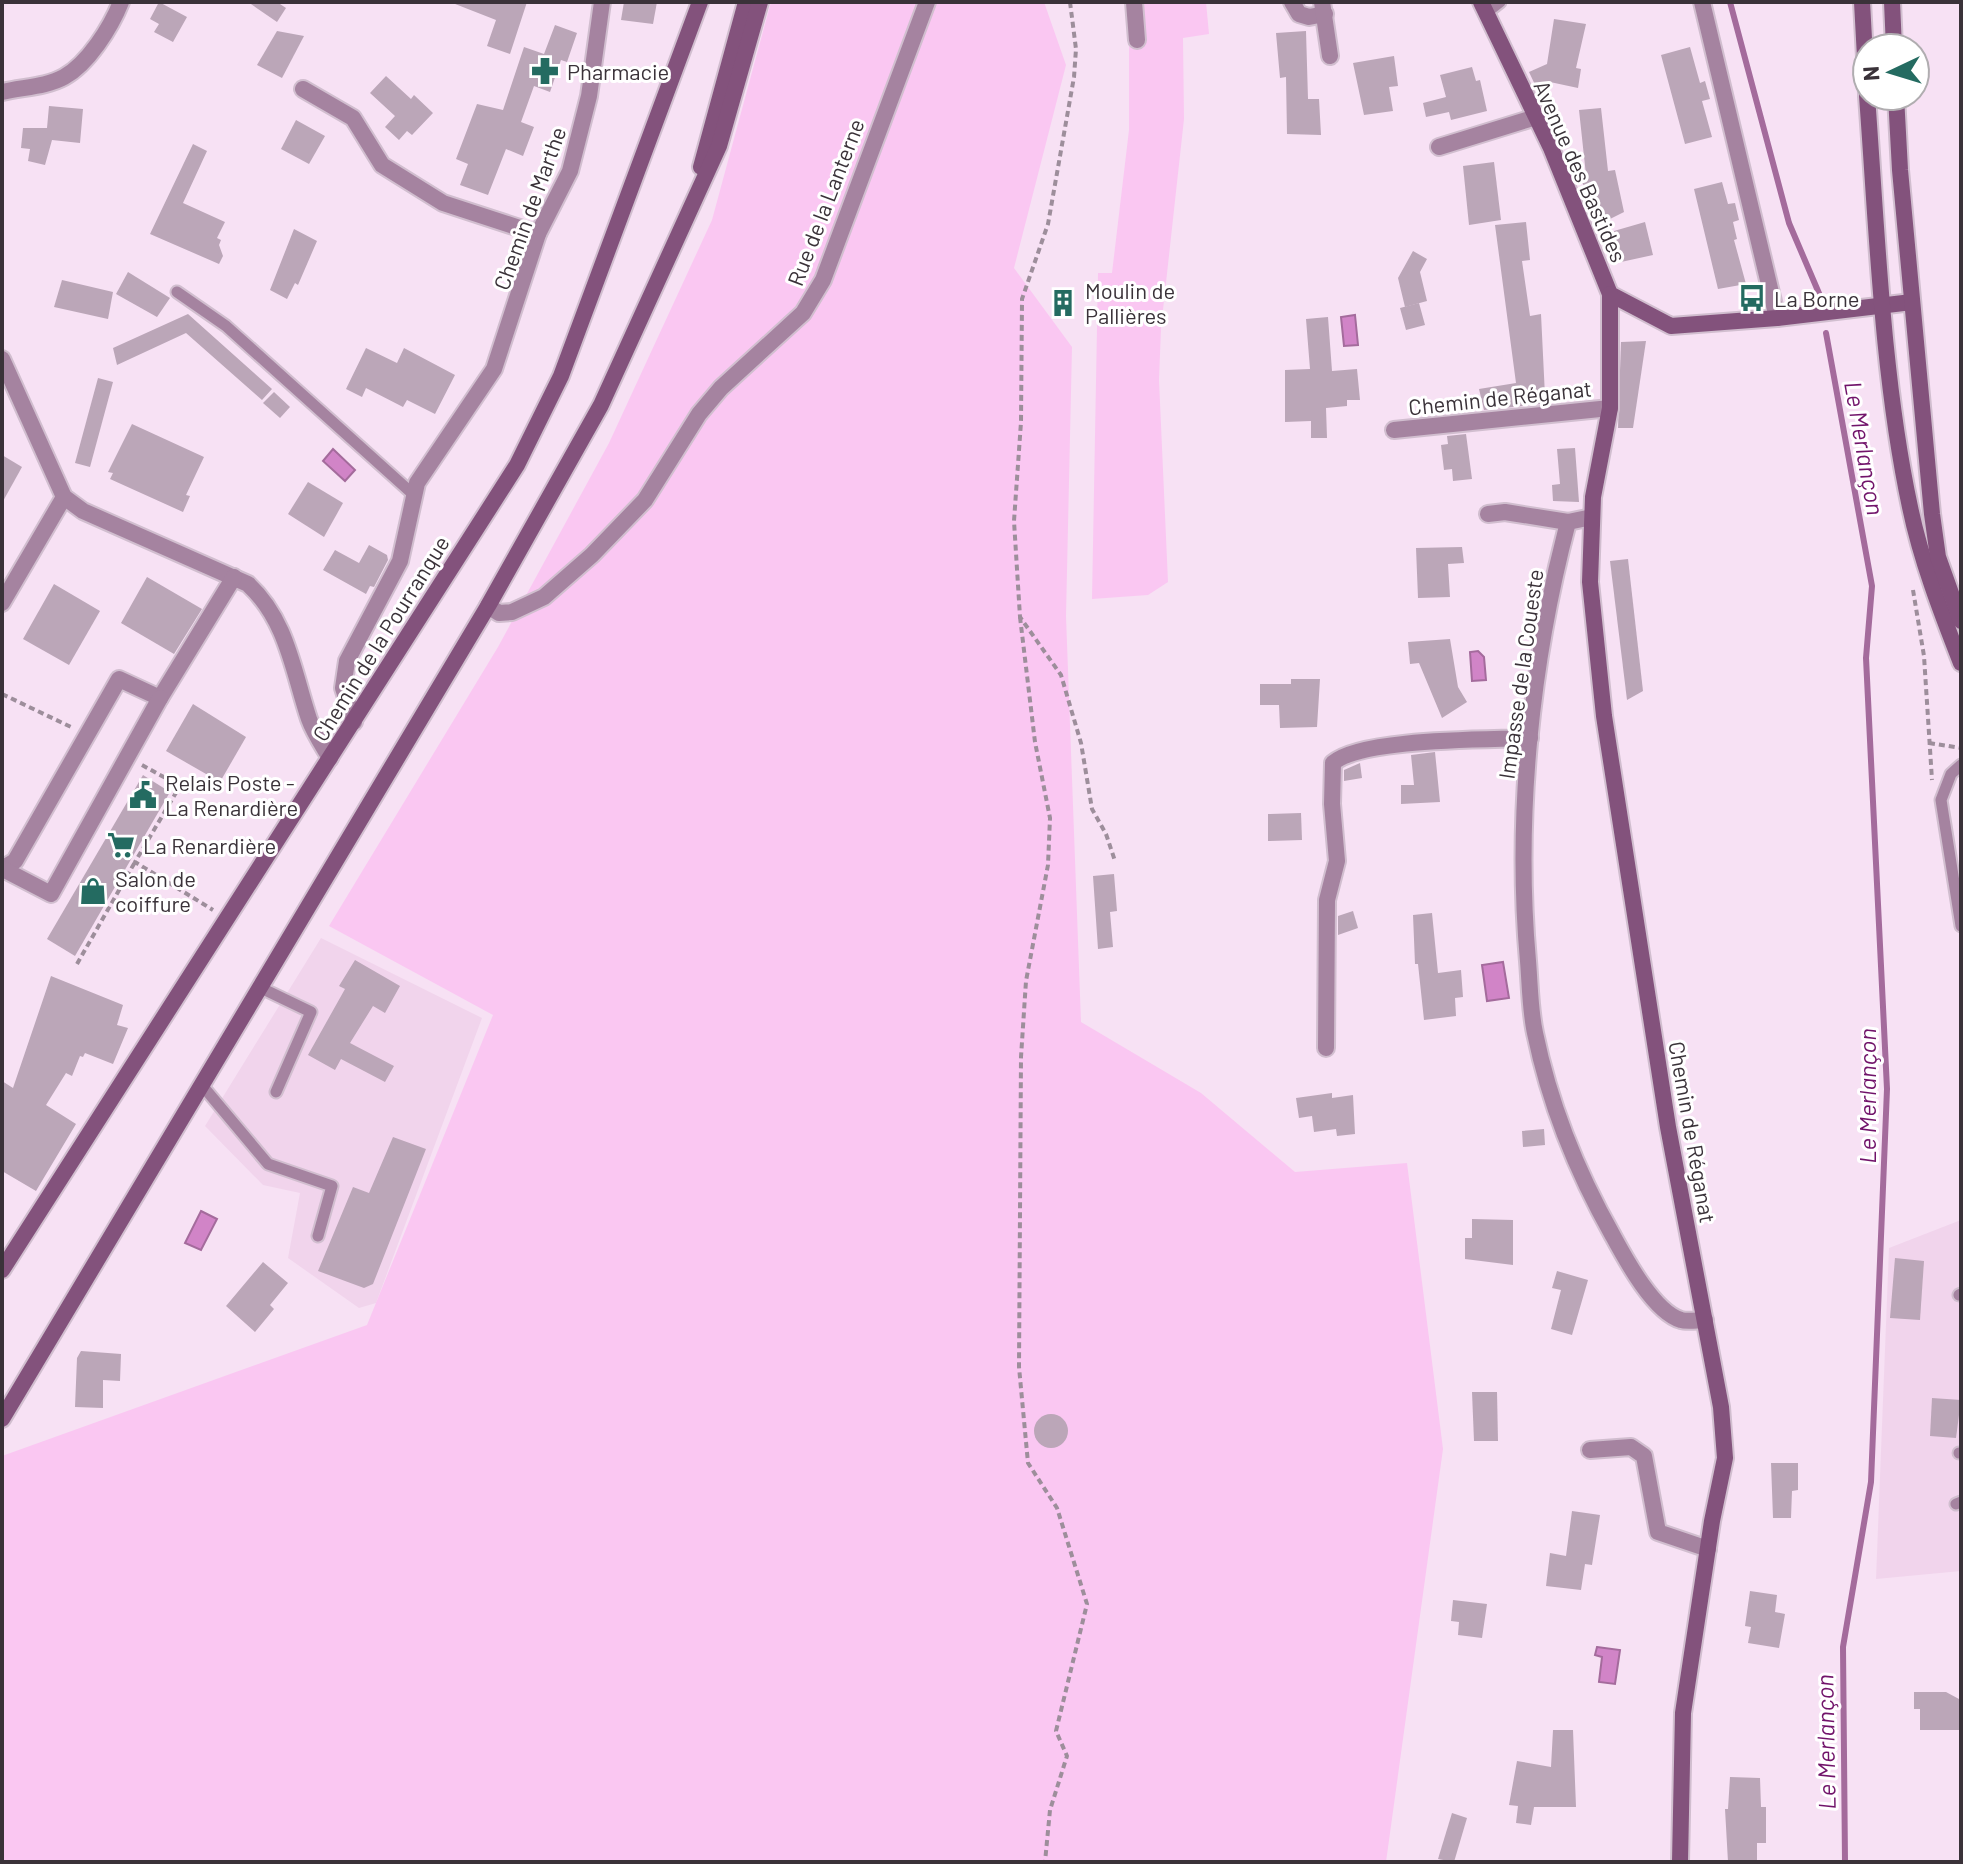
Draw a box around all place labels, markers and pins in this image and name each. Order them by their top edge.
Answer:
pharmacy icon: Pharmacie [530,56,560,86]
place label: Pharmacie [567,58,669,84]
place label: Moulin de Pallières [1085,277,1175,328]
bus stop icon: La Borne [1737,283,1767,313]
place label: La Borne [1774,285,1859,311]
building icon: Moulin de Pallières [1048,288,1078,318]
place label: Relais Poste - La Renardière [165,769,298,820]
public building icon: Relais Poste - La Renardière [128,780,158,810]
supermarket icon: La Renardière [106,830,136,860]
place label: La Renardière [143,832,276,858]
place label: Salon de coiffure [115,865,196,916]
shop icon: Salon de coiffure [78,876,108,906]

